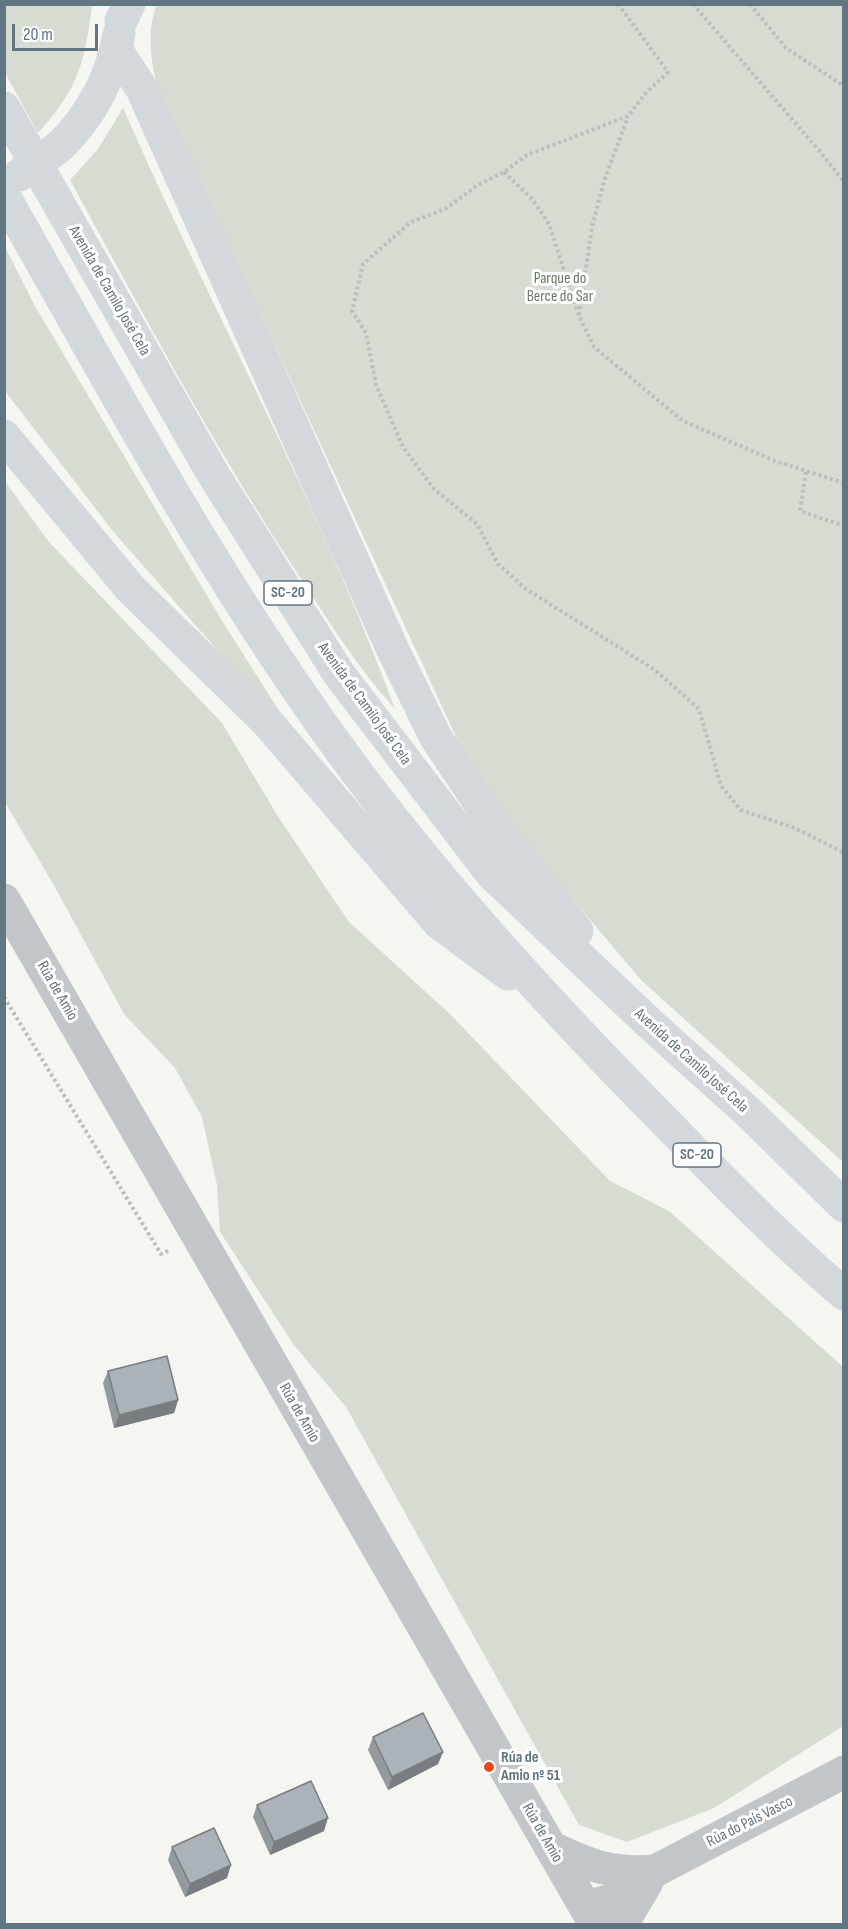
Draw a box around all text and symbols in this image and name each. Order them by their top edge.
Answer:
scale bar [15,12,100,50]
text: 20 m [23,24,53,45]
street label: Avenida de Camilo José Cela [64,223,154,359]
park label: Parque do Berce do Sar [527,269,593,307]
road number: SC-20 [264,581,312,605]
street label: Avenida de Camilo José Cela [313,639,415,769]
street label: Rúa de Amio [32,958,82,1024]
street label: Avenida de Camilo José Cela [630,1005,752,1117]
road number: SC-20 [673,1143,721,1167]
street label: Rúa de Amio [274,1380,324,1446]
place label: Rúa de Amio nº 51 [501,1748,560,1786]
marker: Rúa de Amio nº 51 [482,1760,496,1774]
street label: Rúa do País Vasco [704,1792,796,1852]
street label: Rúa de Amio [517,1800,567,1866]

